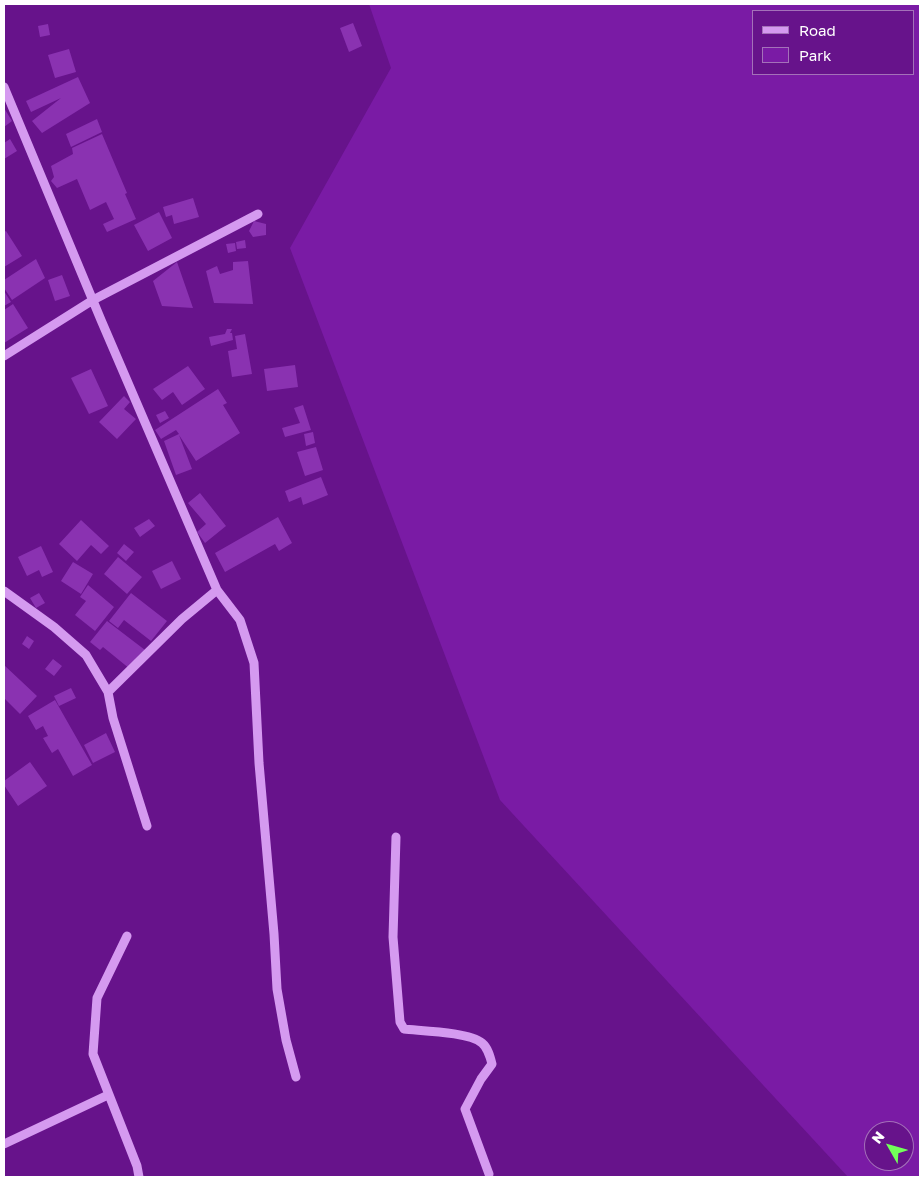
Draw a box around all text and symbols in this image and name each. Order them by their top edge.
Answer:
legend [752,10,914,75]
text: Road [799,21,836,39]
text: Park [799,46,831,64]
north arrow [864,1121,914,1171]
text: N [868,1128,888,1147]

